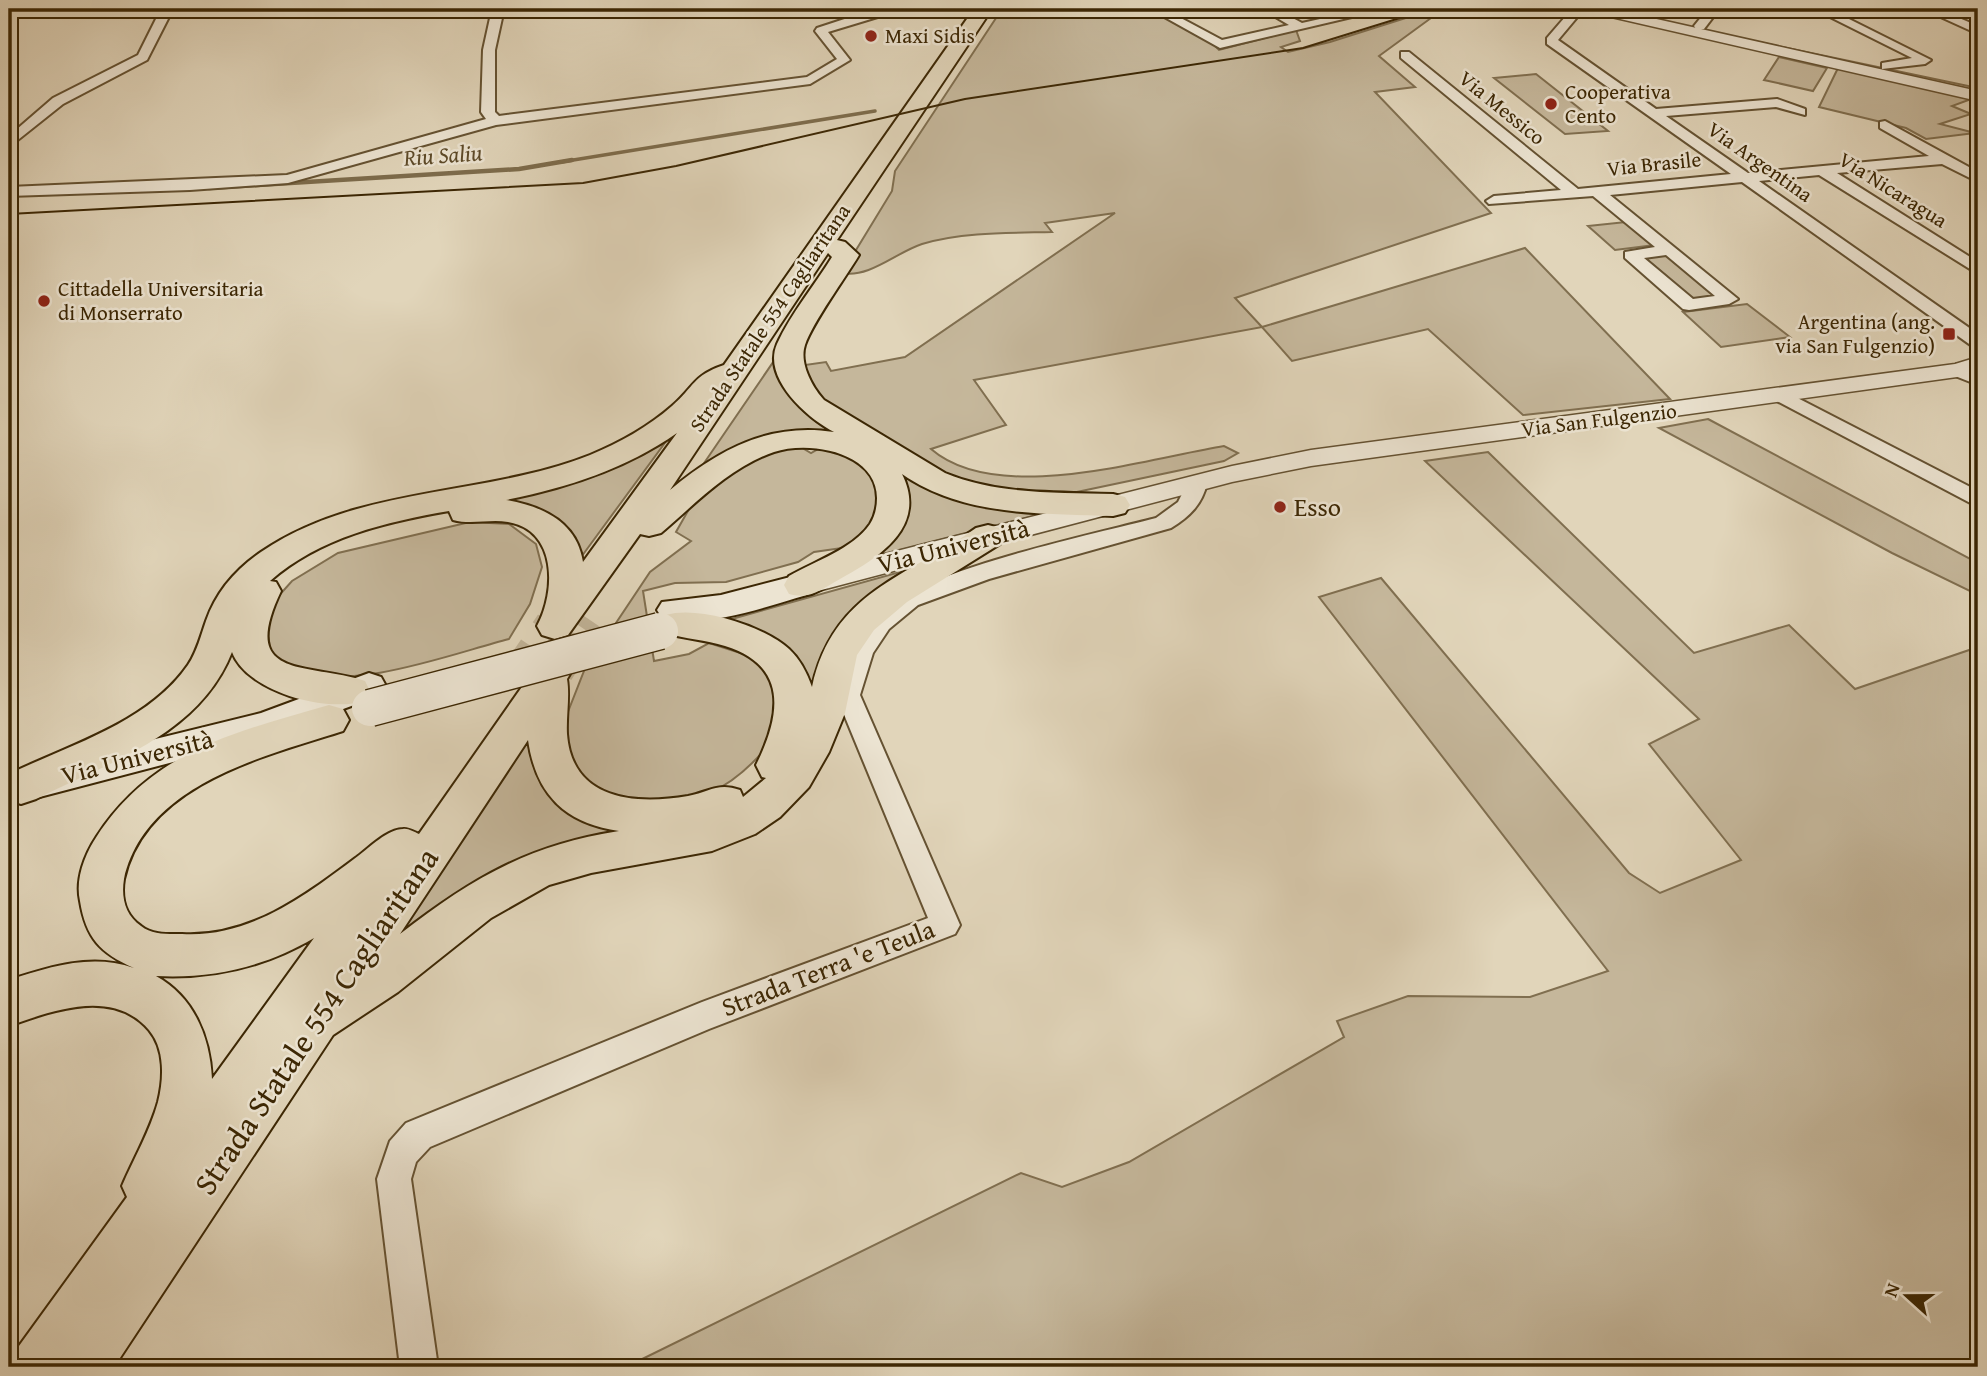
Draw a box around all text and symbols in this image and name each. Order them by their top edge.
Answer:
place label: Maxi Sidis [885,20,975,51]
marker: Maxi Sidis [863,28,879,44]
street label: Via Messico [1452,63,1552,152]
place label: Cooperativa Cento [1565,76,1671,131]
marker: Cooperativa Cento [1543,96,1559,112]
street label: Via Argentina [1701,114,1819,210]
water label: Riu Saliu [401,135,484,174]
street label: Via Brasile [1605,143,1703,184]
street label: Via Nicaragua [1833,144,1954,235]
street label: Strada Statale 554 Cagliaritana [681,197,858,438]
place label: Cittadella Universitaria di Monserrato [58,273,264,328]
marker: Cittadella Universitaria di Monserrato [36,293,52,309]
place label: Argentina (ang. via San Fulgenzio) [1775,306,1935,361]
marker: Argentina (ang. via San Fulgenzio) [1941,326,1957,342]
street label: Via San Fulgenzio [1520,395,1678,444]
place label: Esso [1294,487,1341,526]
marker: Esso [1272,499,1288,515]
street label: Via Università [873,508,1034,583]
street label: Via Università [57,719,218,794]
street label: Strada Statale 554 Cagliaritana [181,838,450,1204]
street label: Strada Terra 'e Teula [716,909,941,1026]
north arrow [1871,1260,1941,1330]
text: N [1876,1279,1907,1301]

